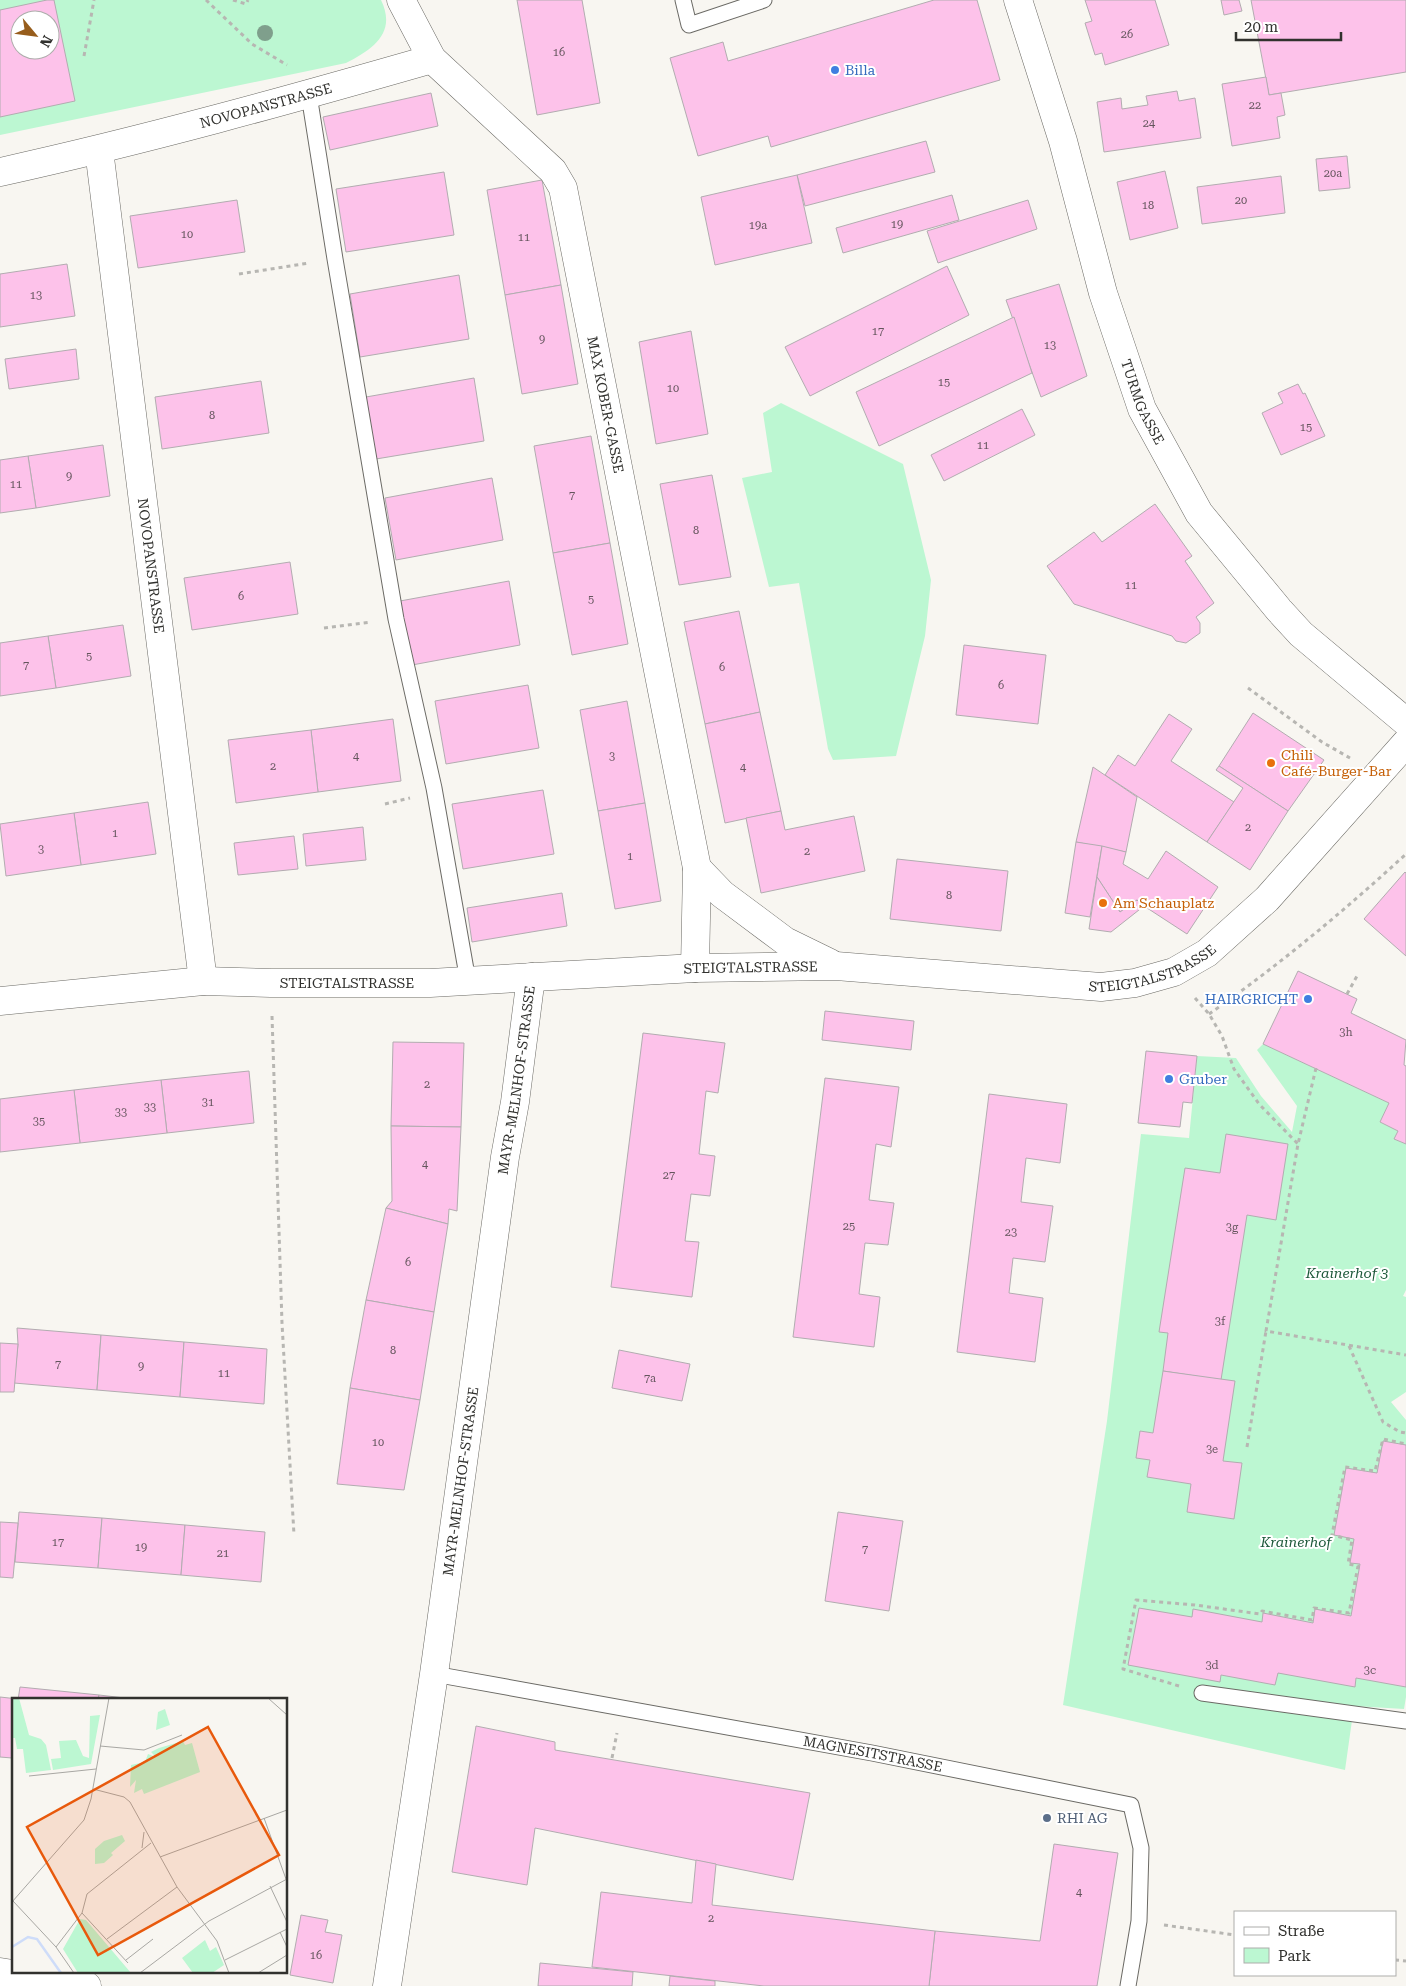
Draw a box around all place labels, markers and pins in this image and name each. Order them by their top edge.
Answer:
place label: Billa [845,62,875,78]
marker: Billa [829,64,841,76]
place label: Chili Café-Burger-Bar [1281,747,1392,779]
marker: Chili Café-Burger-Bar [1265,757,1277,769]
place label: Am Schauplatz [1113,895,1214,911]
marker: Am Schauplatz [1097,897,1109,909]
place label: HAIRGRICHT [1205,991,1298,1007]
marker: HAIRGRICHT [1302,993,1314,1005]
place label: Gruber [1179,1071,1227,1087]
marker: Gruber [1163,1073,1175,1085]
place label: RHI AG [1057,1810,1108,1826]
marker: RHI AG [1041,1812,1053,1824]

